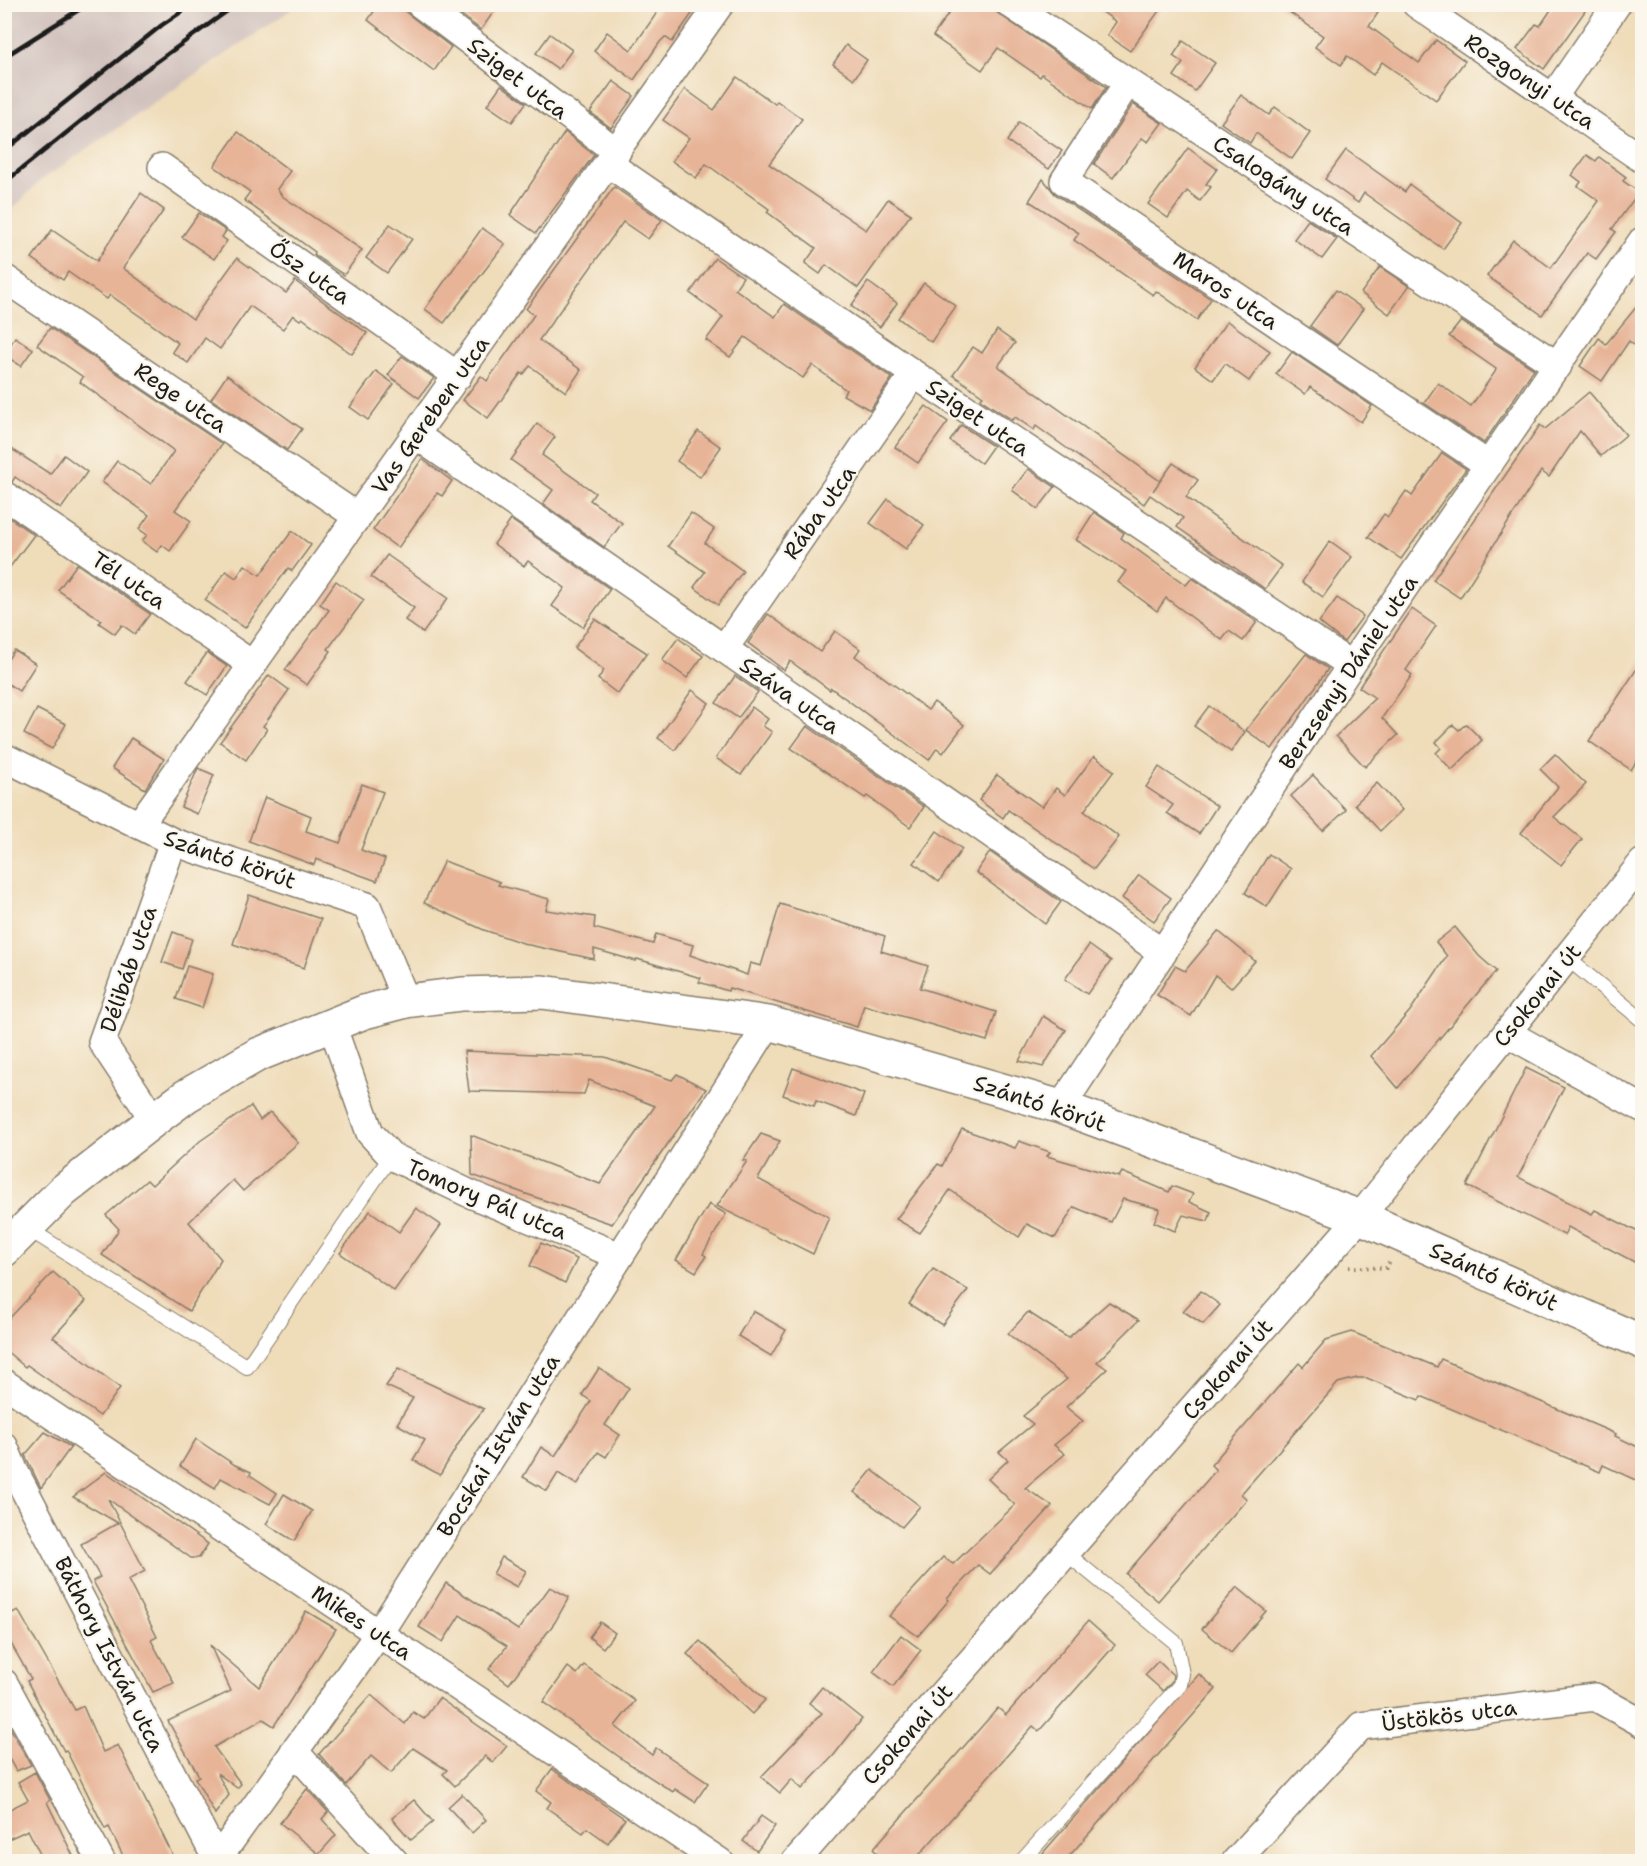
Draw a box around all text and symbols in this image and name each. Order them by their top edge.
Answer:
street label: Rozgonyi utca [1459,27,1601,136]
street label: Sziget utca [461,31,574,126]
street label: Csalogány utca [1207,129,1360,242]
street label: Ősz utca [263,234,356,311]
street label: Maros utca [1167,245,1284,336]
street label: Vas Gereben utca [365,330,496,500]
street label: Rege utca [129,356,233,439]
street label: Sziget utca [920,372,1035,463]
street label: Rába utca [776,459,863,565]
street label: Tél utca [86,545,172,616]
street label: Berzsenyi Dániel utca [1272,569,1425,775]
street label: Száva utca [734,650,846,741]
street label: Szántó körút [160,823,300,896]
street label: Délibáb utca [93,902,164,1036]
street label: Csokonai út [1487,938,1588,1053]
street label: Szántó körút [970,1068,1110,1139]
street label: Tomory Pál utca [402,1153,572,1246]
street label: Szántó körút [1425,1235,1563,1318]
street label: Csokonai út [1176,1313,1279,1426]
street label: Bocskai István utca [430,1348,567,1542]
street label: Báthory István utca [48,1552,172,1757]
street label: Mikes utca [306,1578,418,1667]
street label: Csokonai út [856,1678,959,1791]
street label: Üstökös utca [1380,1693,1519,1738]

